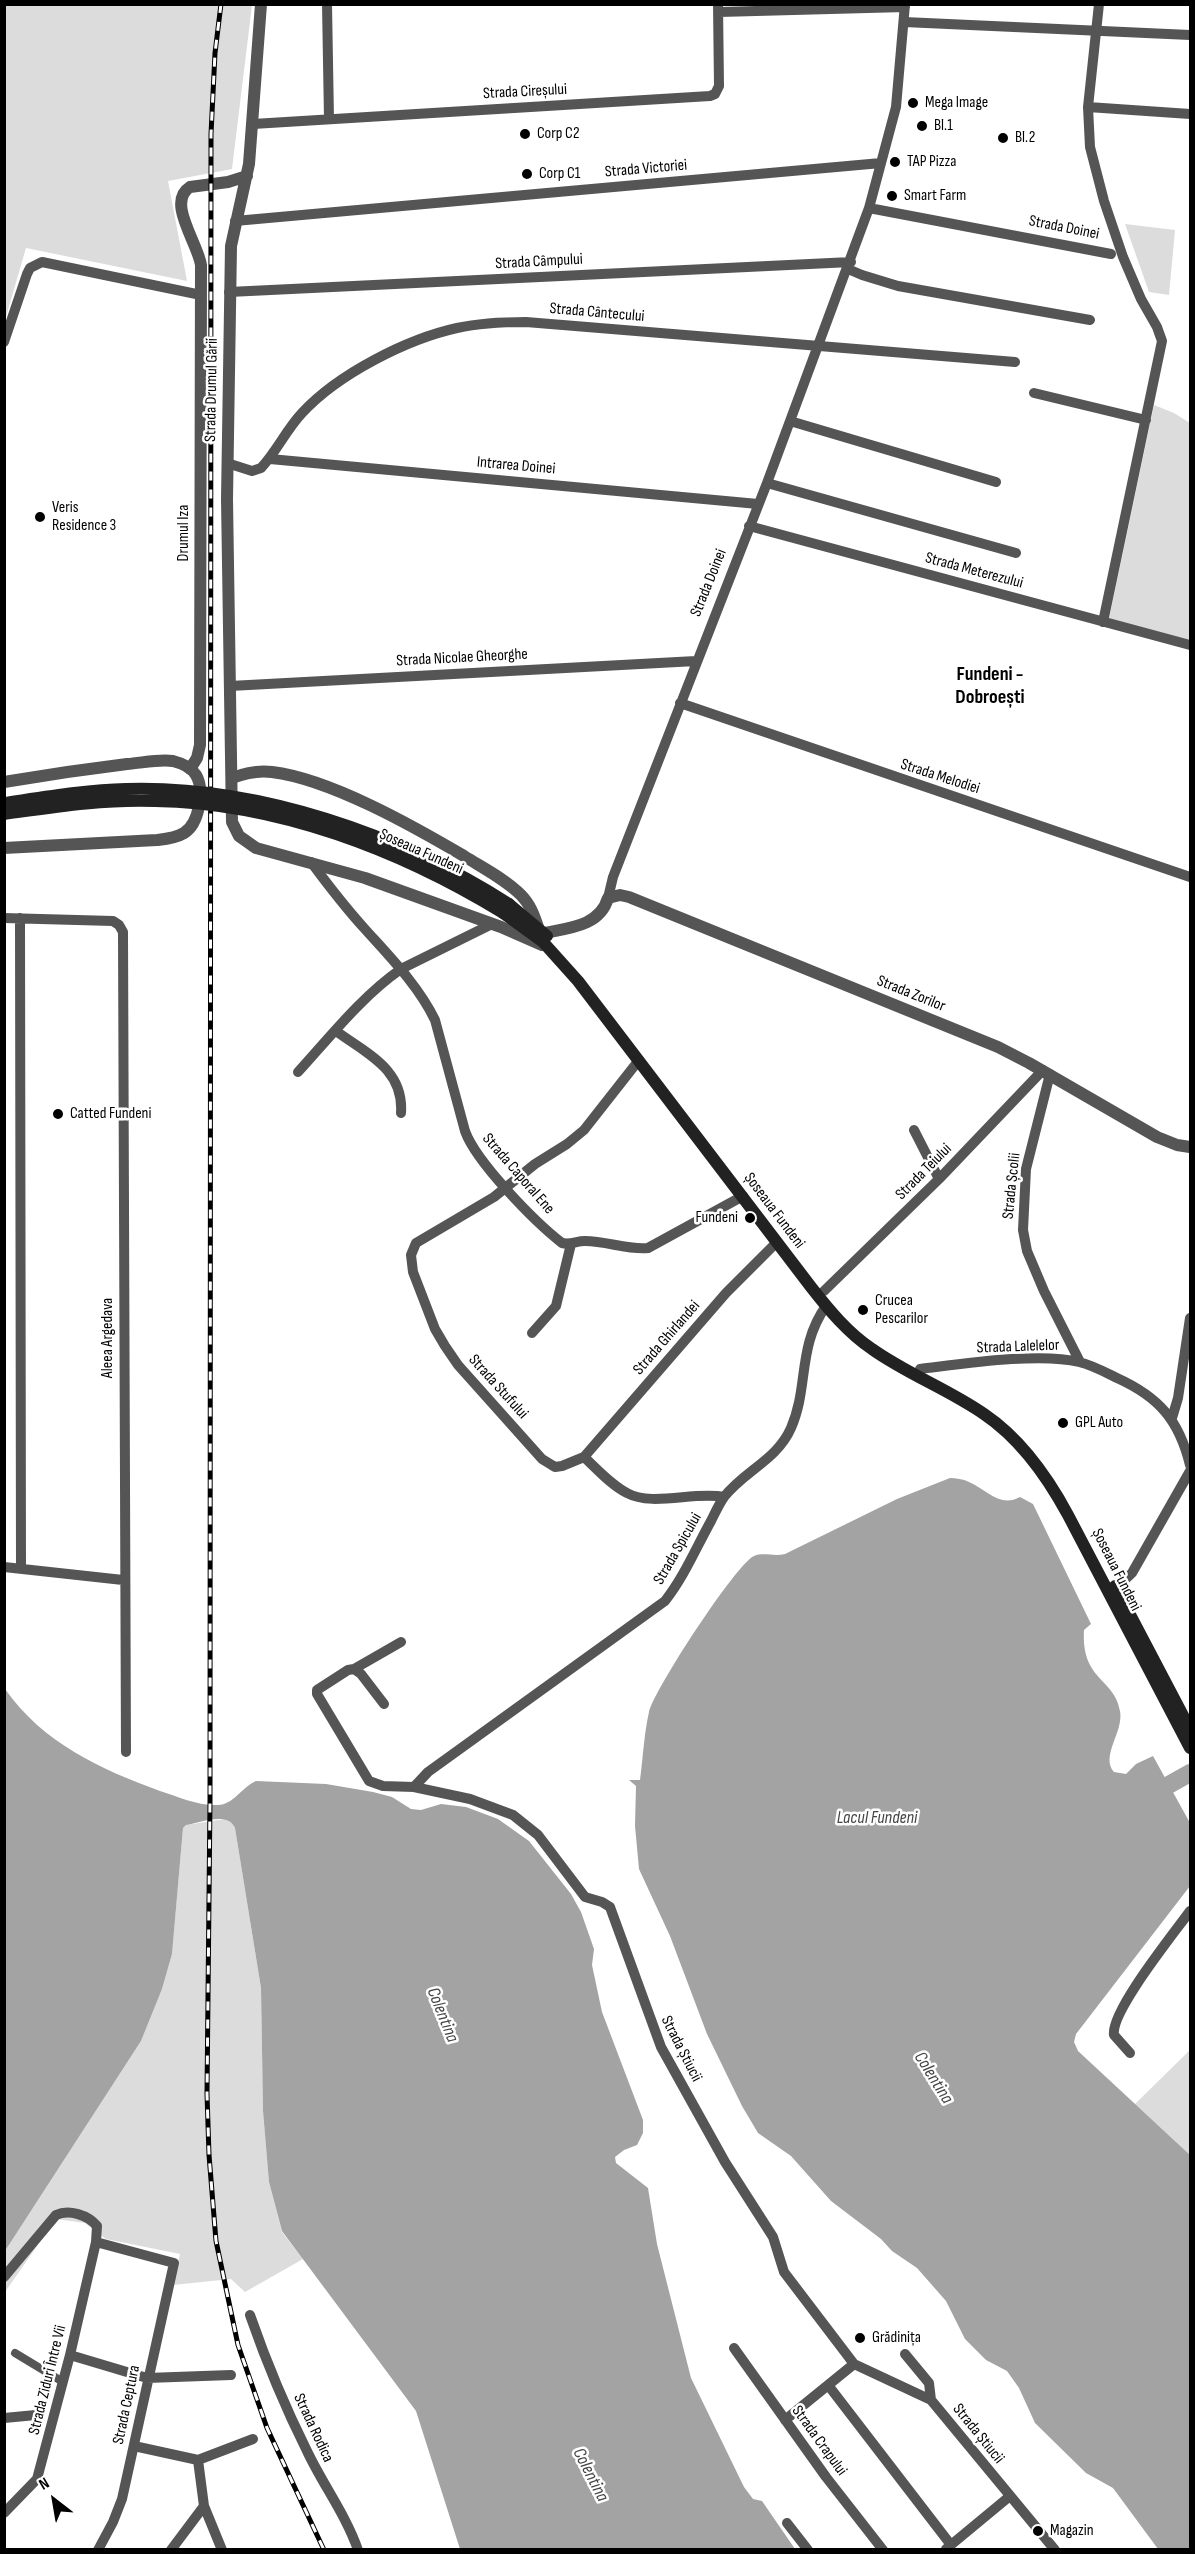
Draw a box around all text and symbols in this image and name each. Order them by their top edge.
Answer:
street label: Strada Cireșului [482,80,568,104]
place label: Mega Image [925,93,988,113]
marker: Mega Image [906,96,920,110]
place label: Bl.1 [934,116,953,136]
marker: Bl.1 [915,119,929,133]
place label: Corp C2 [537,124,579,144]
marker: Corp C2 [518,127,532,141]
place label: Bl.2 [1015,128,1035,148]
marker: Bl.2 [996,131,1010,145]
place label: TAP Pizza [907,152,956,172]
marker: TAP Pizza [888,155,902,169]
street label: Strada Victoriei [604,156,688,182]
place label: Corp C1 [539,164,580,184]
marker: Corp C1 [520,167,534,181]
place label: Smart Farm [904,186,966,206]
marker: Smart Farm [885,189,899,203]
street label: Strada Doinei [1027,212,1101,244]
street label: Strada Câmpului [495,250,583,274]
street label: Strada Cântecului [549,299,645,327]
street label: Strada Drumul Gării [201,338,223,442]
street label: Intrarea Doinei [476,453,556,479]
place label: Veris Residence 3 [52,498,116,536]
street label: Drumul Iza [174,505,194,561]
marker: Veris Residence 3 [33,510,47,524]
street label: Strada Doinei [687,546,731,620]
street label: Strada Meterezului [923,549,1025,593]
street label: Strada Nicolae Gheorghe [396,645,528,671]
district label: Fundeni - Dobroești [955,663,1025,710]
street label: Strada Melodiei [898,755,982,799]
street label: Șoseaua Fundeni [376,825,466,879]
street label: Strada Zorilor [874,972,948,1016]
place label: Catted Fundeni [70,1104,151,1124]
marker: Catted Fundeni [51,1107,65,1121]
street label: Strada Caporal Ene [478,1130,558,1218]
street label: Strada Teiului [892,1140,956,1204]
street label: Strada Școlii [999,1152,1025,1220]
street label: Șoseaua Fundeni [739,1169,809,1253]
place label: Fundeni [695,1208,738,1228]
marker: Fundeni [743,1211,757,1225]
place label: Crucea Pescarilor [875,1291,928,1329]
street label: Strada Ghirlandei [630,1297,704,1379]
street label: Aleea Argedava [98,1298,118,1378]
marker: Crucea Pescarilor [856,1303,870,1317]
street label: Strada Lalelelor [976,1336,1060,1358]
street label: Strada Stufului [464,1351,532,1423]
place label: GPL Auto [1075,1413,1123,1433]
marker: GPL Auto [1056,1416,1070,1430]
street label: Strada Spicului [650,1510,706,1588]
street label: Șoseaua Fundeni [1087,1526,1145,1614]
water label: Lacul Fundeni [837,1807,917,1829]
water label: Colentina [421,1984,463,2046]
street label: Strada Știucii [656,2013,706,2085]
water label: Colentina [909,2048,957,2108]
street label: Strada Ziduri Între Vii [25,2323,71,2437]
place label: Grădinița [872,2328,921,2348]
marker: Grădinița [853,2331,867,2345]
street label: Strada Ceptura [109,2364,145,2446]
street label: Strada Rodica [289,2391,337,2465]
street label: Strada Știucii [948,2400,1008,2468]
street label: Strada Crapului [787,2402,851,2480]
water label: Colentina [567,2445,613,2505]
north arrow [24,2470,84,2530]
text: N [36,2474,53,2494]
place label: Magazin [1050,2521,1094,2541]
marker: Magazin [1031,2524,1045,2538]

